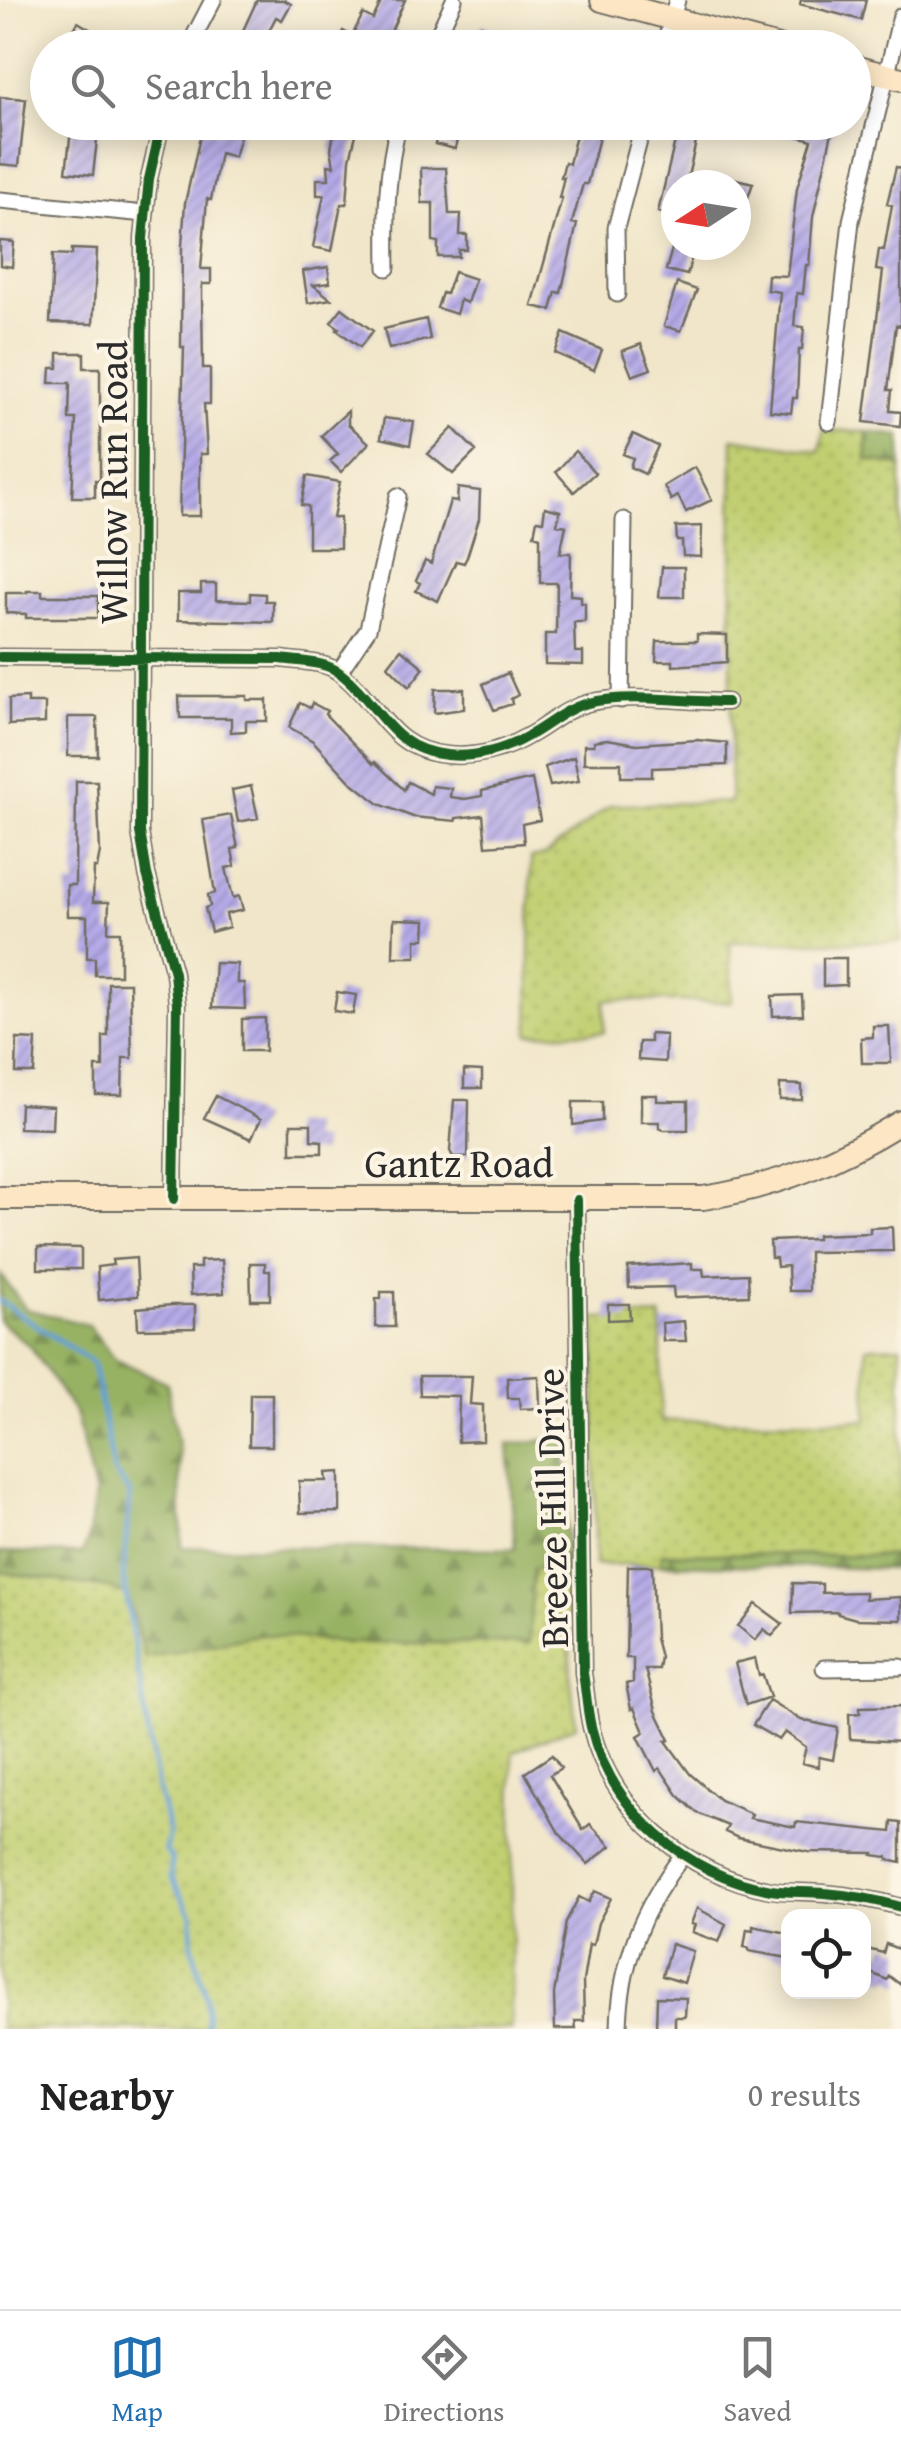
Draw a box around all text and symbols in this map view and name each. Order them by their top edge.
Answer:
search box [30,30,871,140]
text: Search here [145,57,333,113]
icon: search [65,58,120,113]
north arrow [661,170,751,260]
street label: Willow Run Road [83,339,142,624]
street label: Gantz Road [364,1133,554,1192]
street label: Breeze Hill Drive [519,1368,583,1648]
map controls [781,1909,871,1999]
button: locate [781,1909,871,1999]
text: Nearby [40,2064,174,2125]
text: 0 results [748,2071,861,2118]
tab: Map [110,2330,165,2431]
tab: Directions [384,2330,504,2431]
tab: Saved [724,2330,791,2431]

